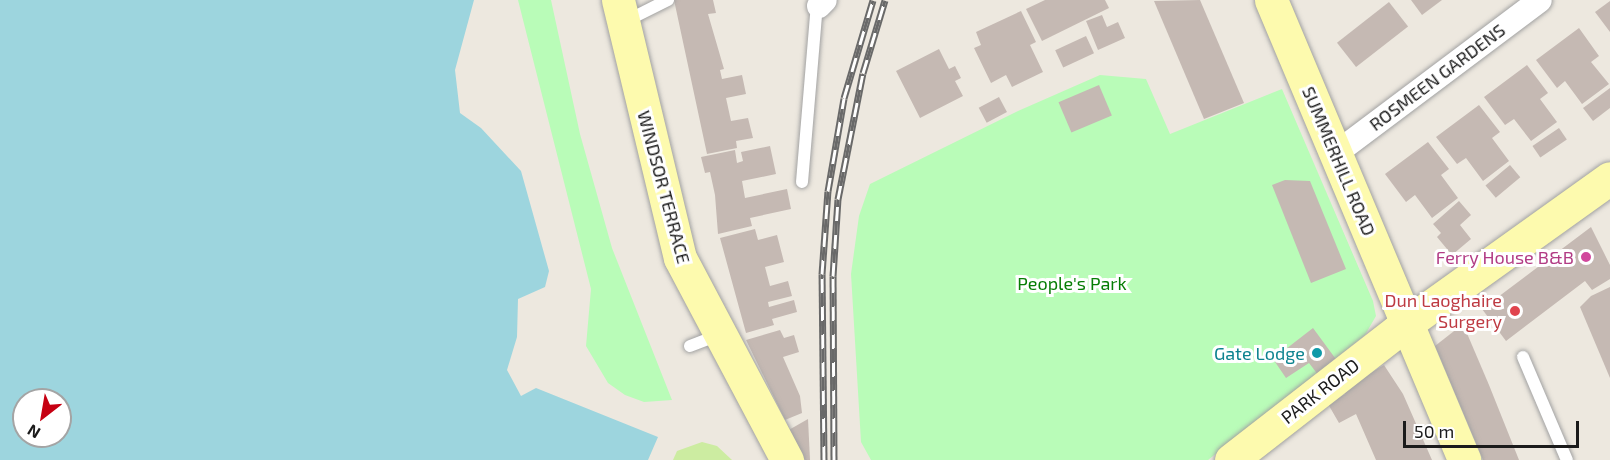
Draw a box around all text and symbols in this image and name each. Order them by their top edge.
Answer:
street label: ROSMEEN GARDENS [1365,19,1509,135]
street label: SUMMERHILL ROAD [1298,83,1380,239]
street label: WINDSOR TERRACE [633,108,695,266]
place label: Ferry House B&B [1435,246,1574,268]
marker: Ferry House B&B [1579,250,1593,264]
park label: People's Park [1017,272,1127,294]
place label: Dun Laoghaire Surgery [1384,290,1502,332]
marker: Dun Laoghaire Surgery [1506,302,1524,320]
place label: Gate Lodge [1214,342,1305,364]
marker: Gate Lodge [1310,346,1324,360]
street label: PARK ROAD [1277,354,1363,428]
north arrow [12,388,72,448]
scale bar [1406,409,1582,447]
text: 50 m [1414,420,1454,442]
text: N [24,421,43,443]

